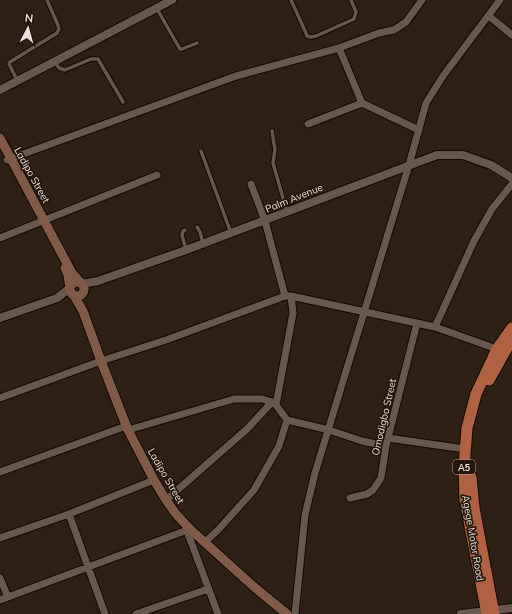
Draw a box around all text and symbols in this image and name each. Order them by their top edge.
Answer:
north arrow [8,8,48,48]
text: N [24,11,34,25]
street label: Ladipo Street [11,145,53,206]
street label: Palm Avenue [263,181,325,215]
street label: Omodigbo Street [369,377,399,457]
street label: Ladipo Street [145,446,187,506]
road number: A5 [453,460,475,474]
street label: Agege Motor Road [459,494,487,582]

